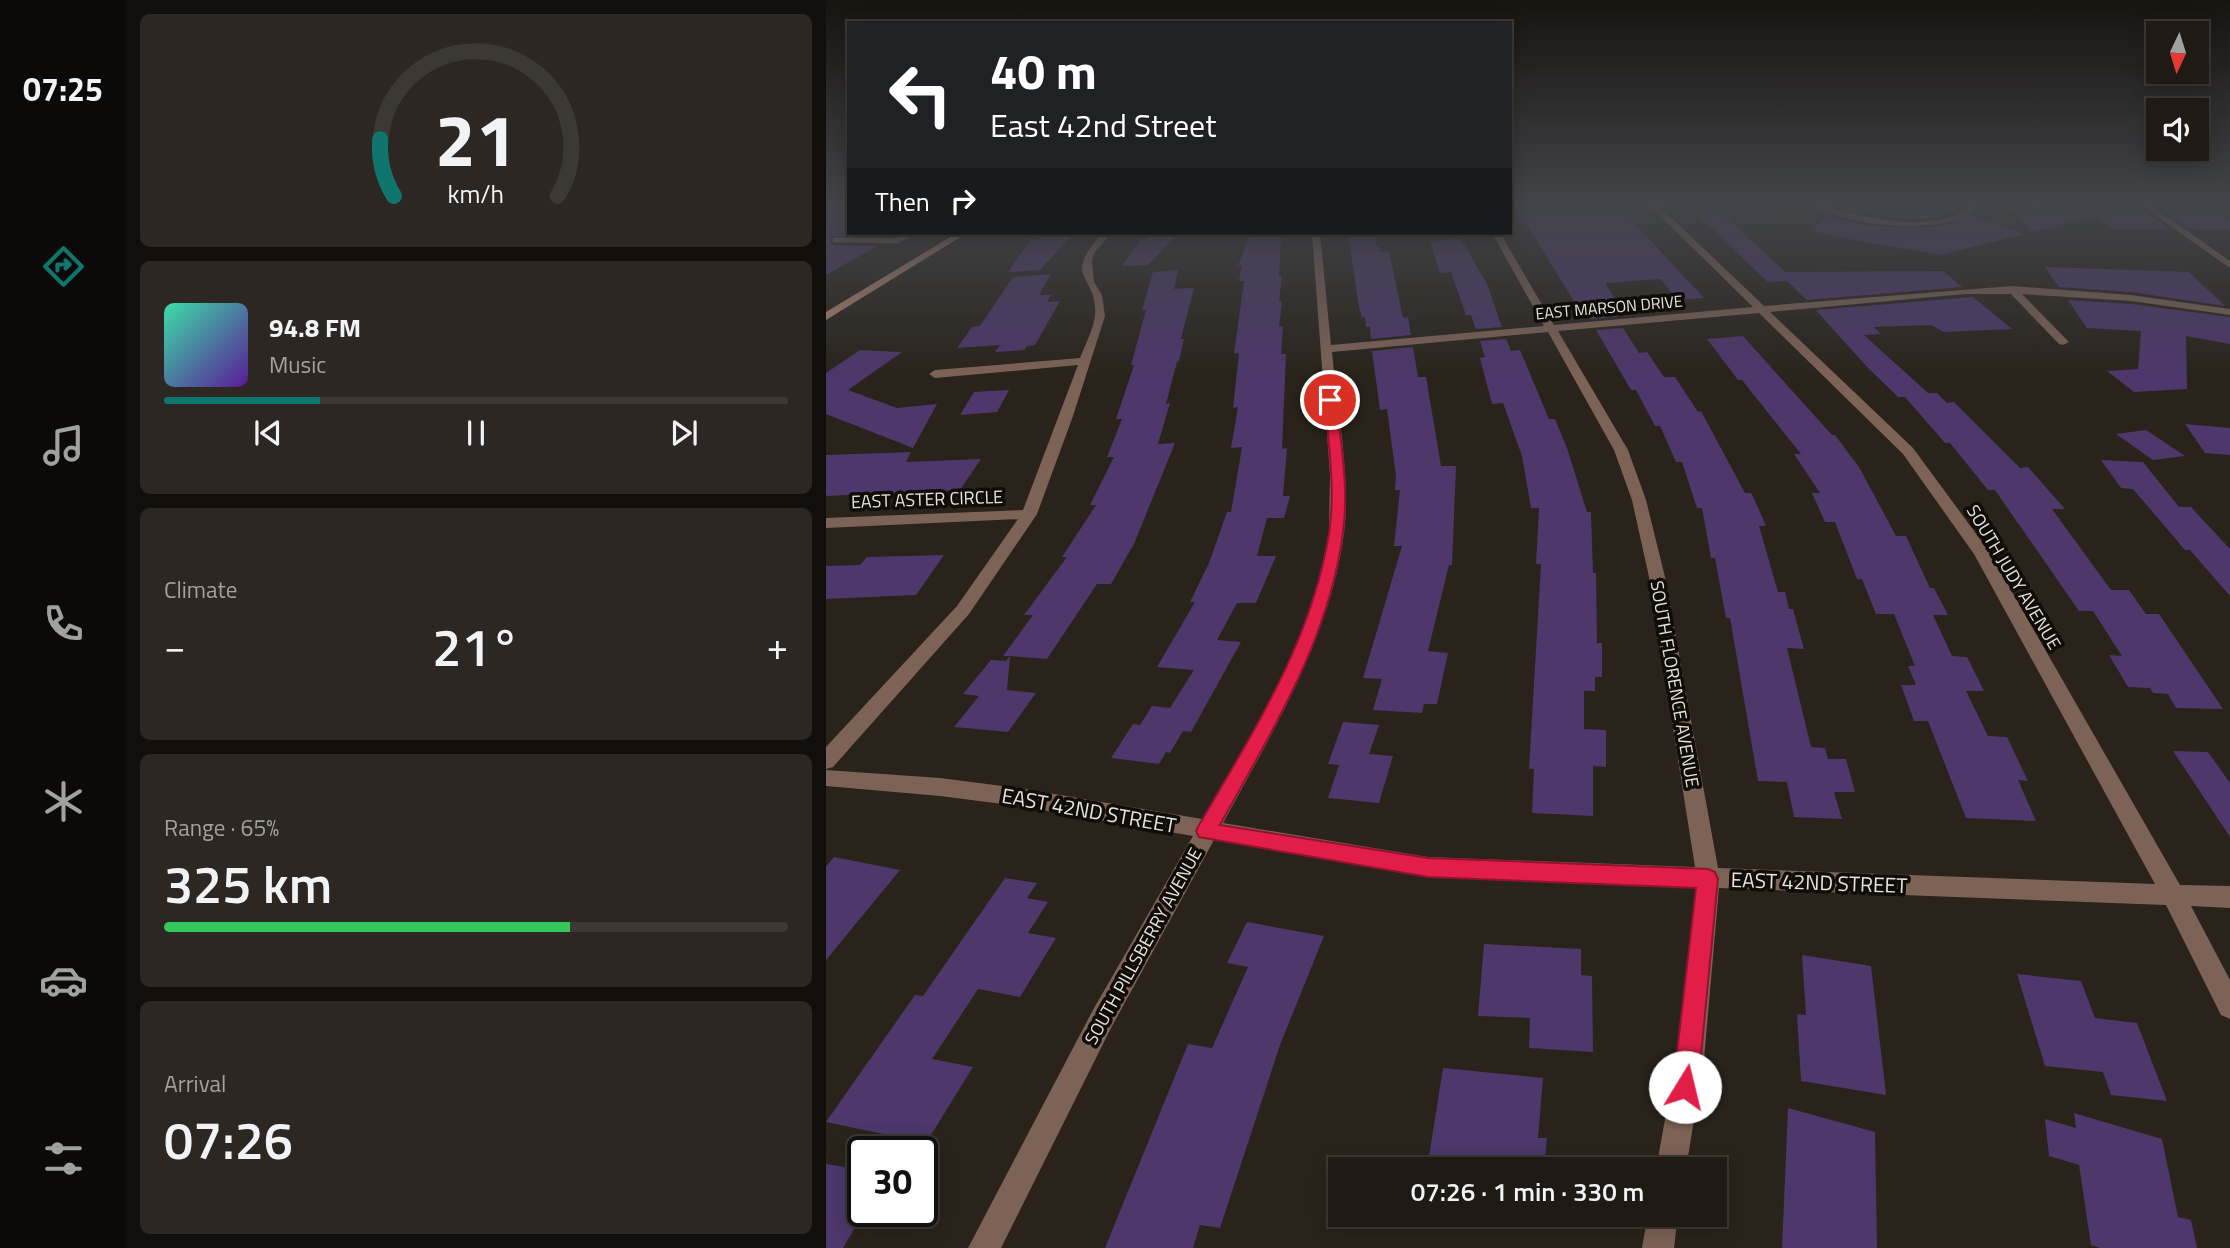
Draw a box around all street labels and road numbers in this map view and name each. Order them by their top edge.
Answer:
street label: EAST MARSON DRIVE [1534,289,1684,325]
street label: EAST ASTER CIRCLE [850,483,1004,515]
street label: SOUTH JUDY AVENUE [1960,499,2068,655]
street label: SOUTH FLORENCE AVENUE [1643,578,1707,790]
street label: EAST 42ND STREET [999,779,1179,841]
street label: SOUTH PILLSBERRY AVENUE [1077,842,1209,1050]
street label: EAST 42ND STREET [1730,863,1908,901]

